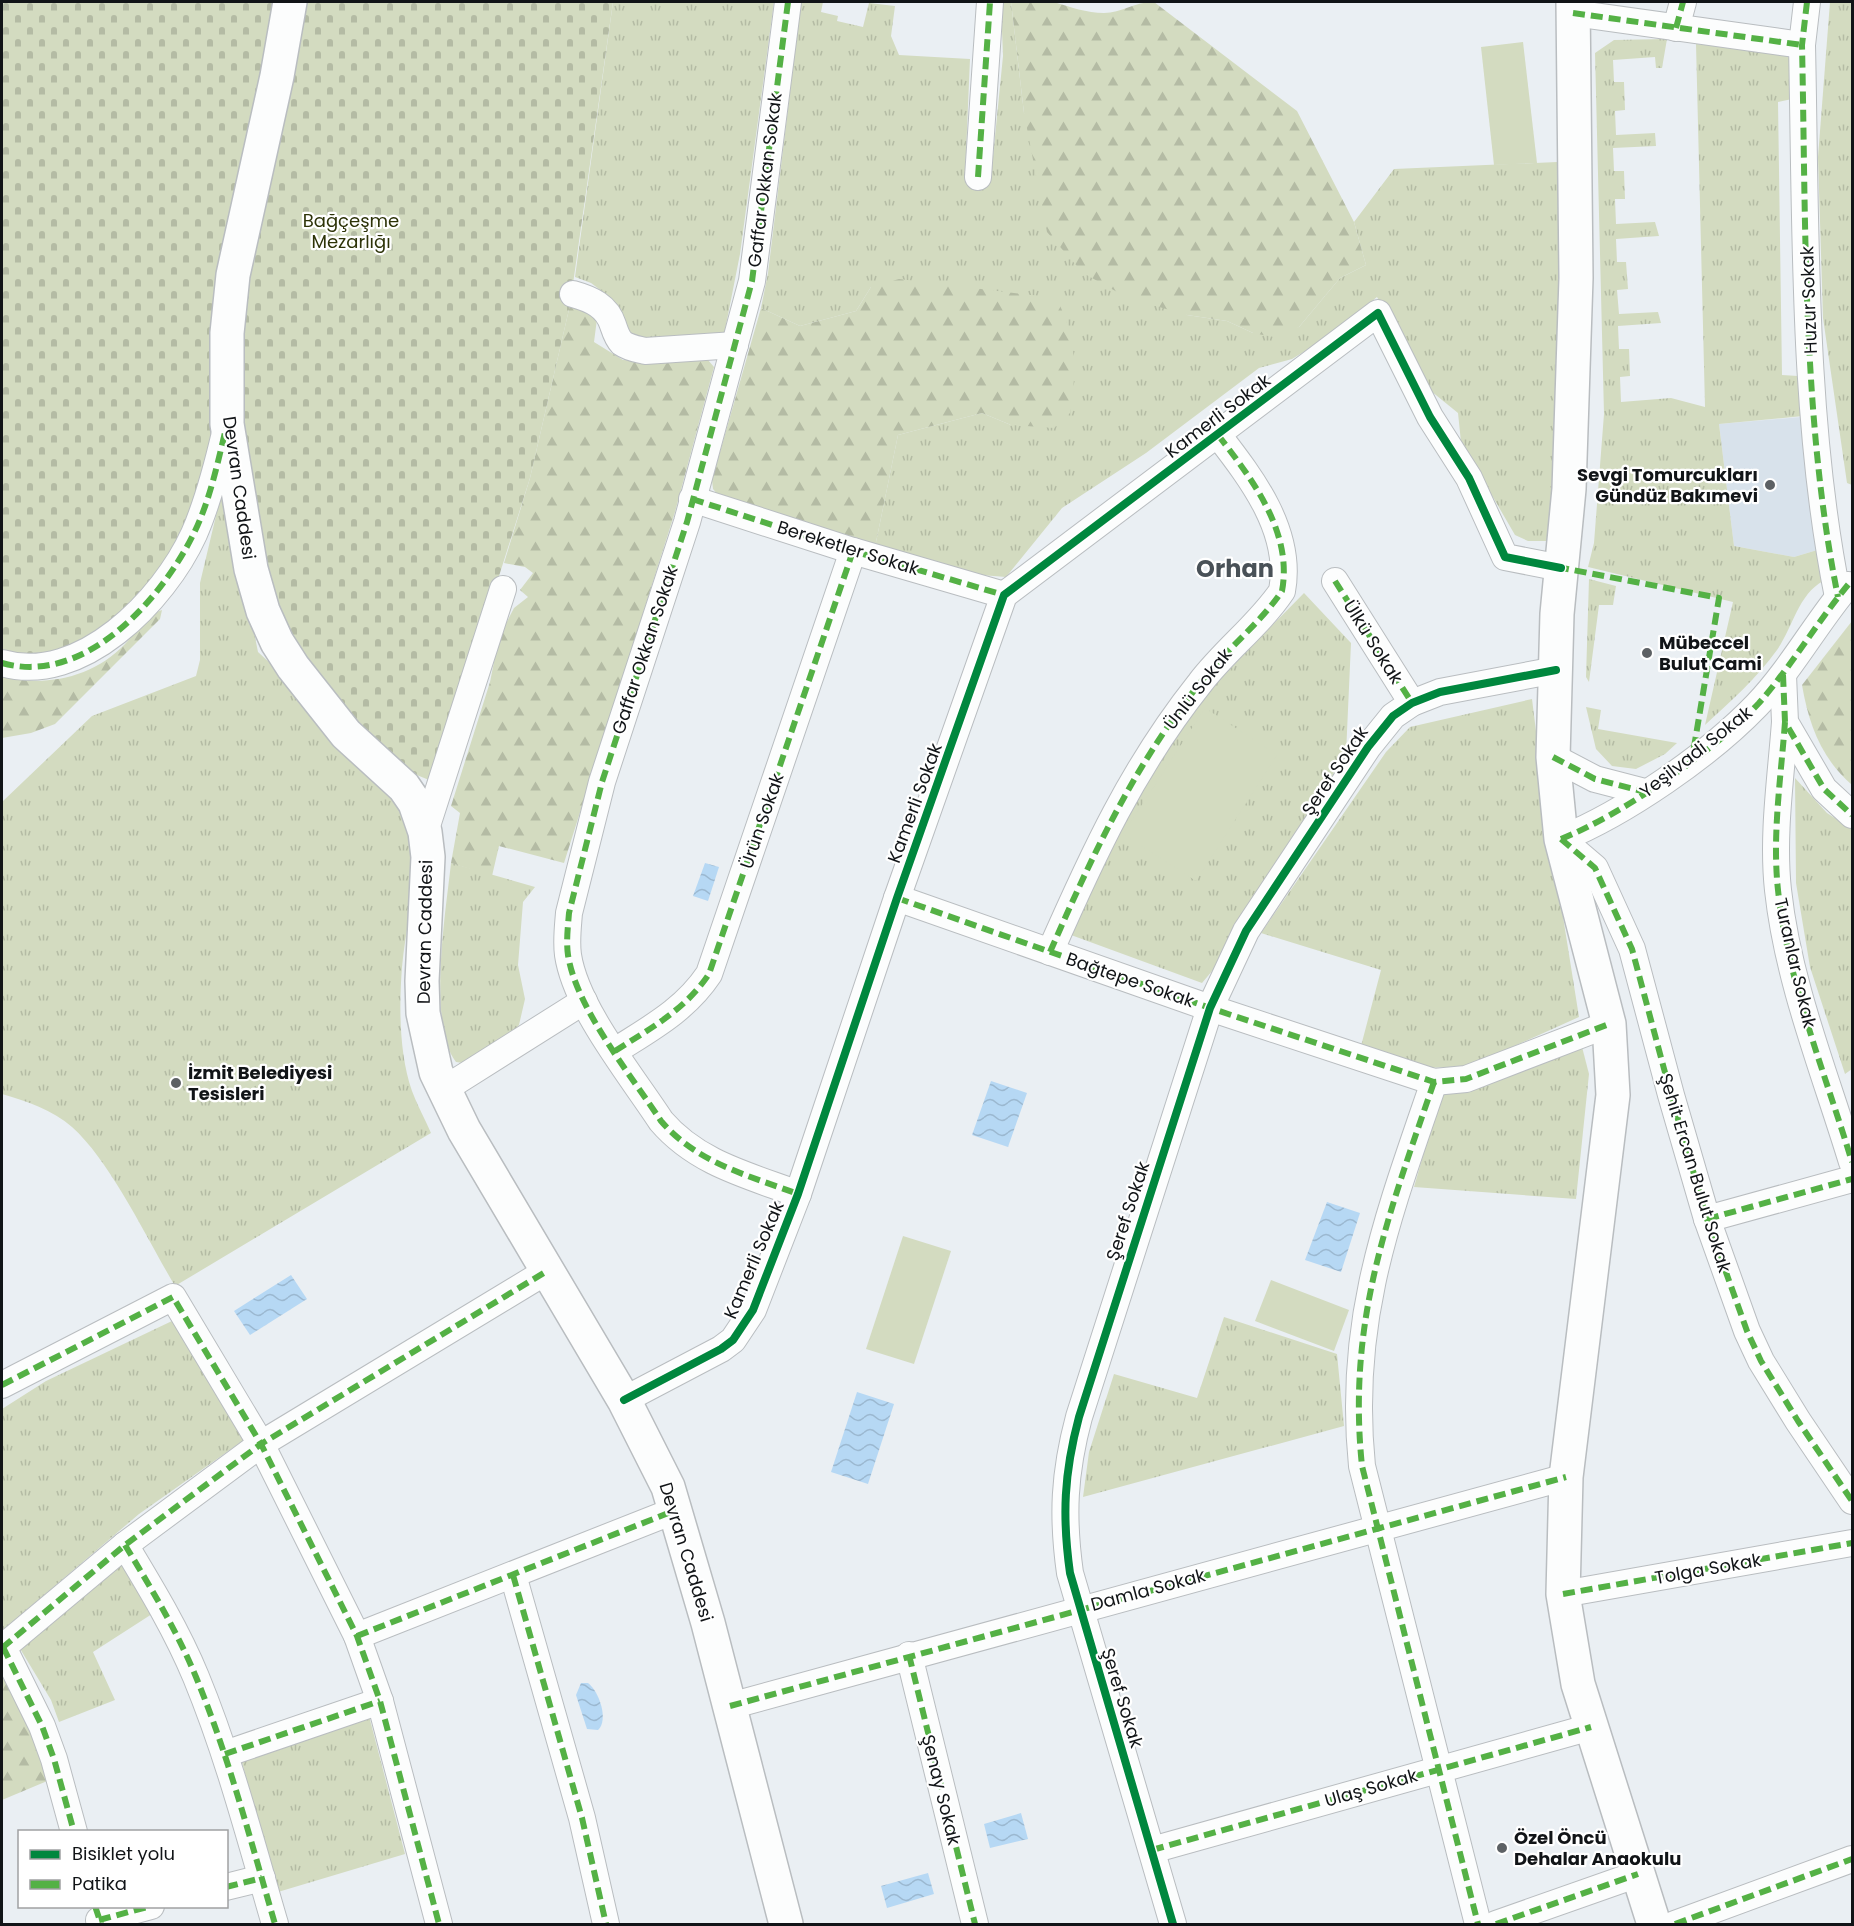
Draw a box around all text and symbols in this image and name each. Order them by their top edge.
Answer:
street label: Gaffar Okkan Sokak [741,91,788,269]
park label: Bağçeşme Mezarlığı [303,208,399,254]
street label: Huzur Sokak [1794,245,1823,354]
street label: Kamerli Sokak [1160,367,1276,463]
street label: Devran Caddesi [217,415,262,561]
place label: Sevgi Tomurcukları Gündüz Bakımevi [1577,462,1758,508]
marker: Sevgi Tomurcukları Gündüz Bakımevi [1763,478,1777,492]
street label: Bereketler Sokak [774,514,923,581]
district label: Orhan [1196,552,1274,585]
street label: Gaffar Okkan Sokak [605,562,684,737]
street label: Ülkü Sokak [1338,595,1410,689]
place label: Mübeccel Bulut Cami [1659,630,1762,676]
street label: Ünlü Sokak [1158,642,1238,735]
marker: Mübeccel Bulut Cami [1640,646,1654,660]
street label: Yeşilvadi Sokak [1634,699,1758,803]
street label: Şeref Sokak [1295,720,1374,820]
street label: Kamerli Sokak [881,739,948,866]
street label: Ürün Sokak [734,769,790,872]
street label: Devran Caddesi [411,859,438,1004]
street label: Turanlar Sokak [1768,895,1823,1031]
street label: Bağtepe Sokak [1063,946,1198,1013]
place label: İzmit Belediyesi Tesisleri [188,1060,332,1106]
street label: Şehit Ercan Bulut Sokak [1653,1070,1738,1276]
marker: İzmit Belediyesi Tesisleri [169,1076,183,1090]
street label: Şeref Sokak [1100,1157,1156,1264]
street label: Kamerli Sokak [717,1196,790,1323]
street label: Devran Caddesi [653,1479,720,1625]
street label: Tolga Sokak [1653,1547,1764,1590]
street label: Damla Sokak [1088,1562,1209,1617]
street label: Şeref Sokak [1095,1645,1150,1752]
street label: Şenay Sokak [916,1732,967,1849]
street label: Ulaş Sokak [1321,1762,1421,1813]
place label: Özel Öncü Dehalar Anaokulu [1514,1825,1681,1871]
legend [18,1830,228,1908]
text: Bisiklet yolu [72,1841,175,1866]
marker: Özel Öncü Dehalar Anaokulu [1495,1841,1509,1855]
text: Patika [72,1871,127,1896]

